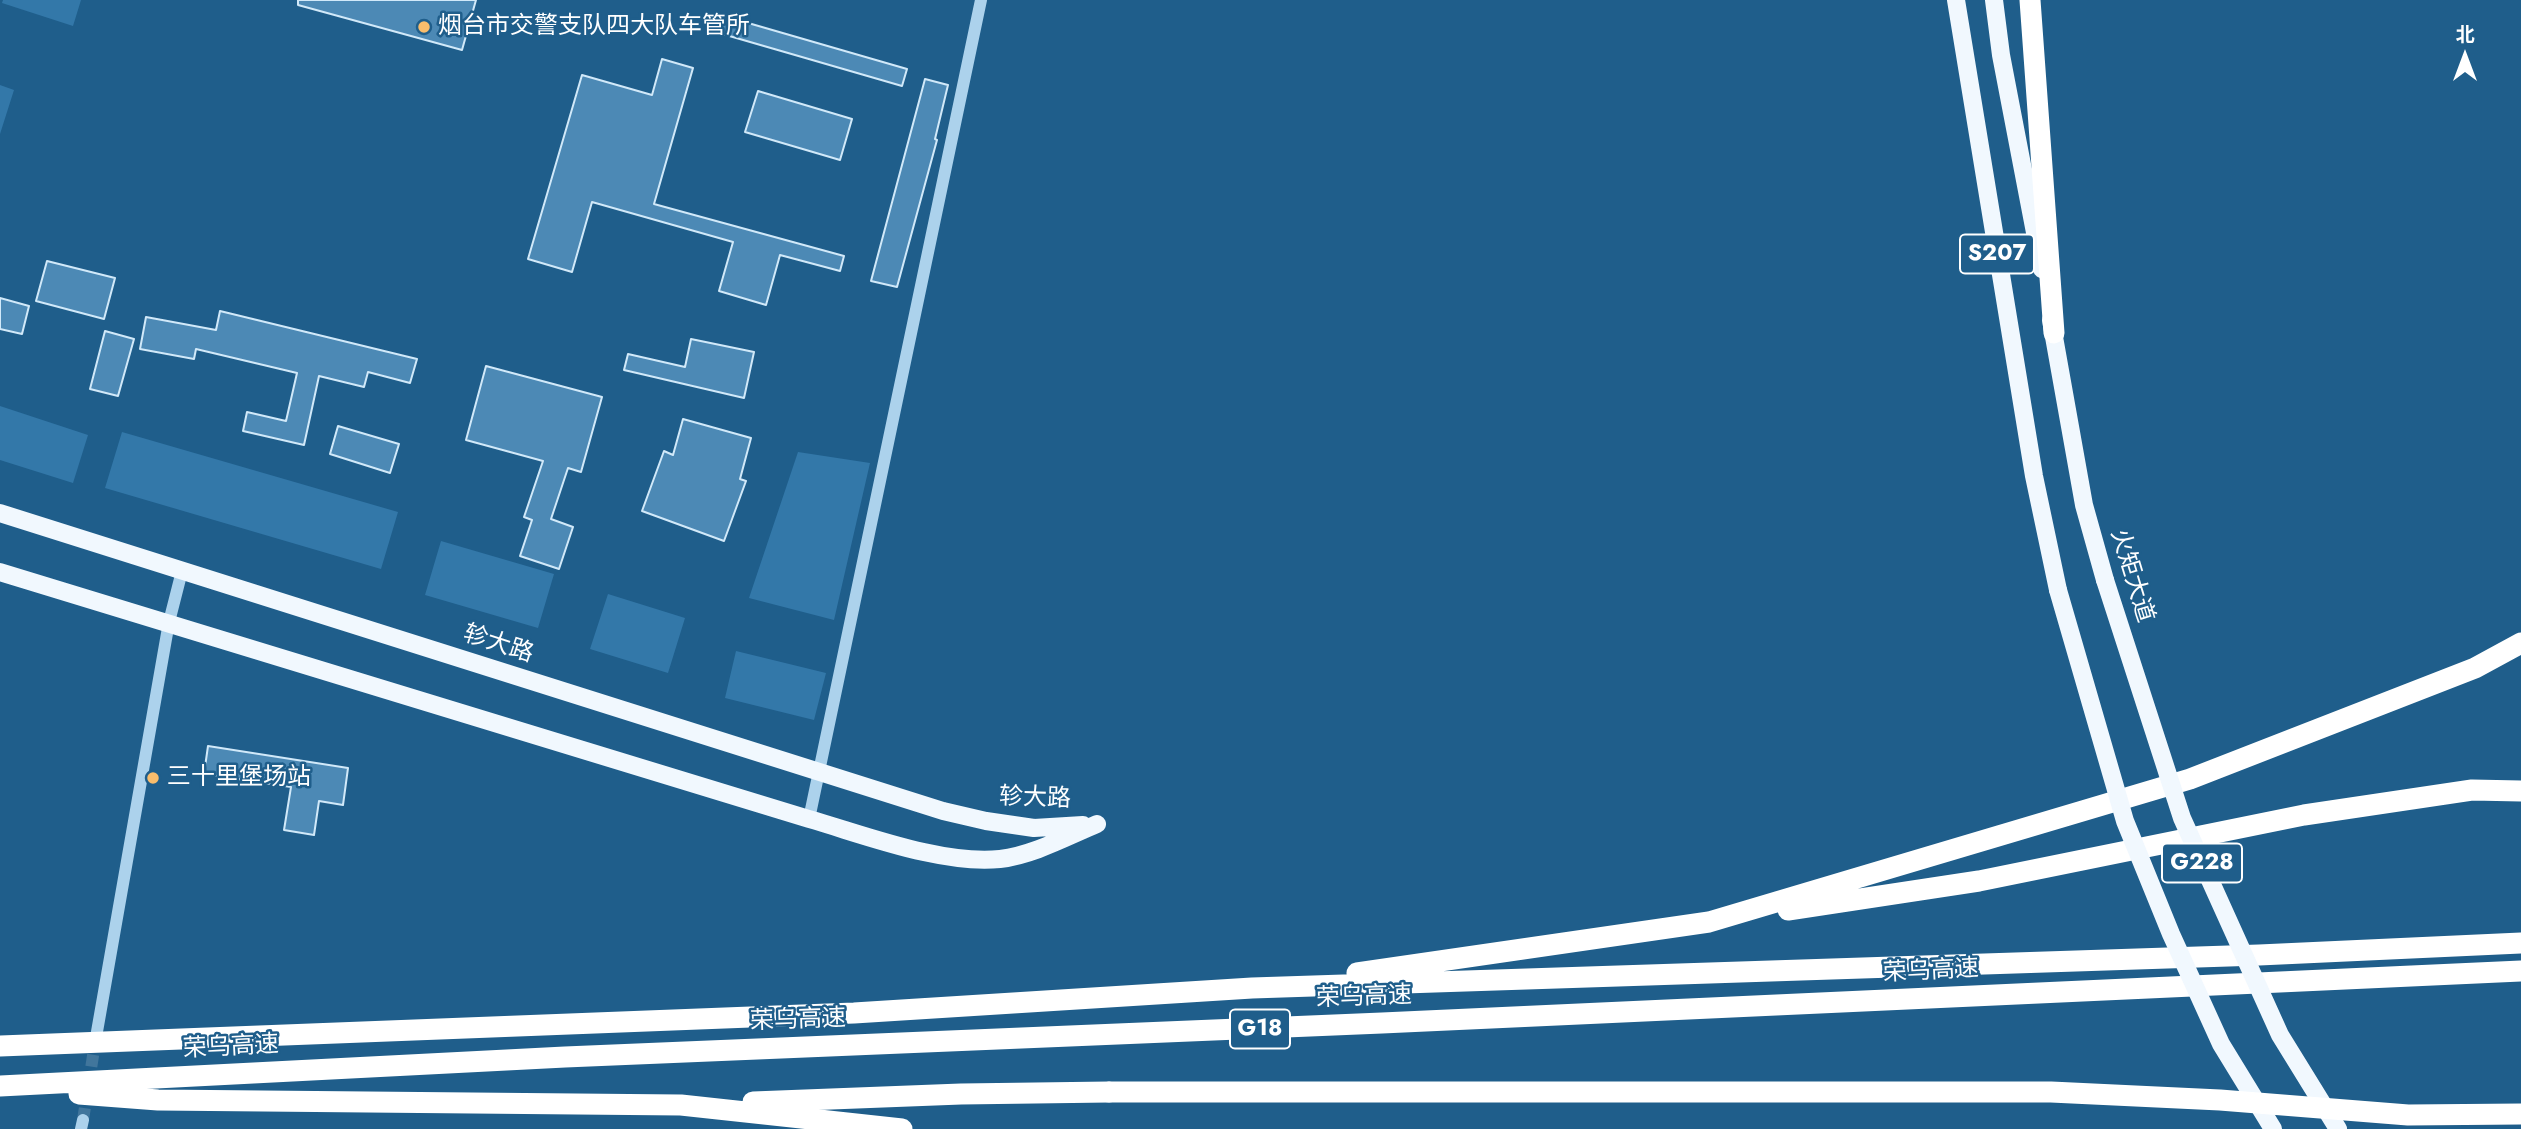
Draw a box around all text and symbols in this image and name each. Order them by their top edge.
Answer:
place label: 烟台市交警支队四大队车管所 [438,13,750,41]
marker: 烟台市交警支队四大队车管所 [416,19,432,35]
north arrow [2430,21,2500,91]
text: 北 [2455,21,2475,48]
road number: S207 [1960,234,2034,274]
street label: 火矩大道 [2103,526,2159,626]
street label: 轸大路 [459,620,537,670]
place label: 三十里堡场站 [167,764,311,792]
marker: 三十里堡场站 [145,770,161,786]
street label: 轸大路 [999,783,1071,815]
road number: G228 [2162,844,2242,883]
street label: 荣乌高速 [1882,955,1980,989]
street label: 荣乌高速 [1316,982,1412,1014]
street label: 荣乌高速 [750,1005,846,1037]
road number: G18 [1230,1010,1290,1048]
street label: 荣乌高速 [182,1031,280,1065]

